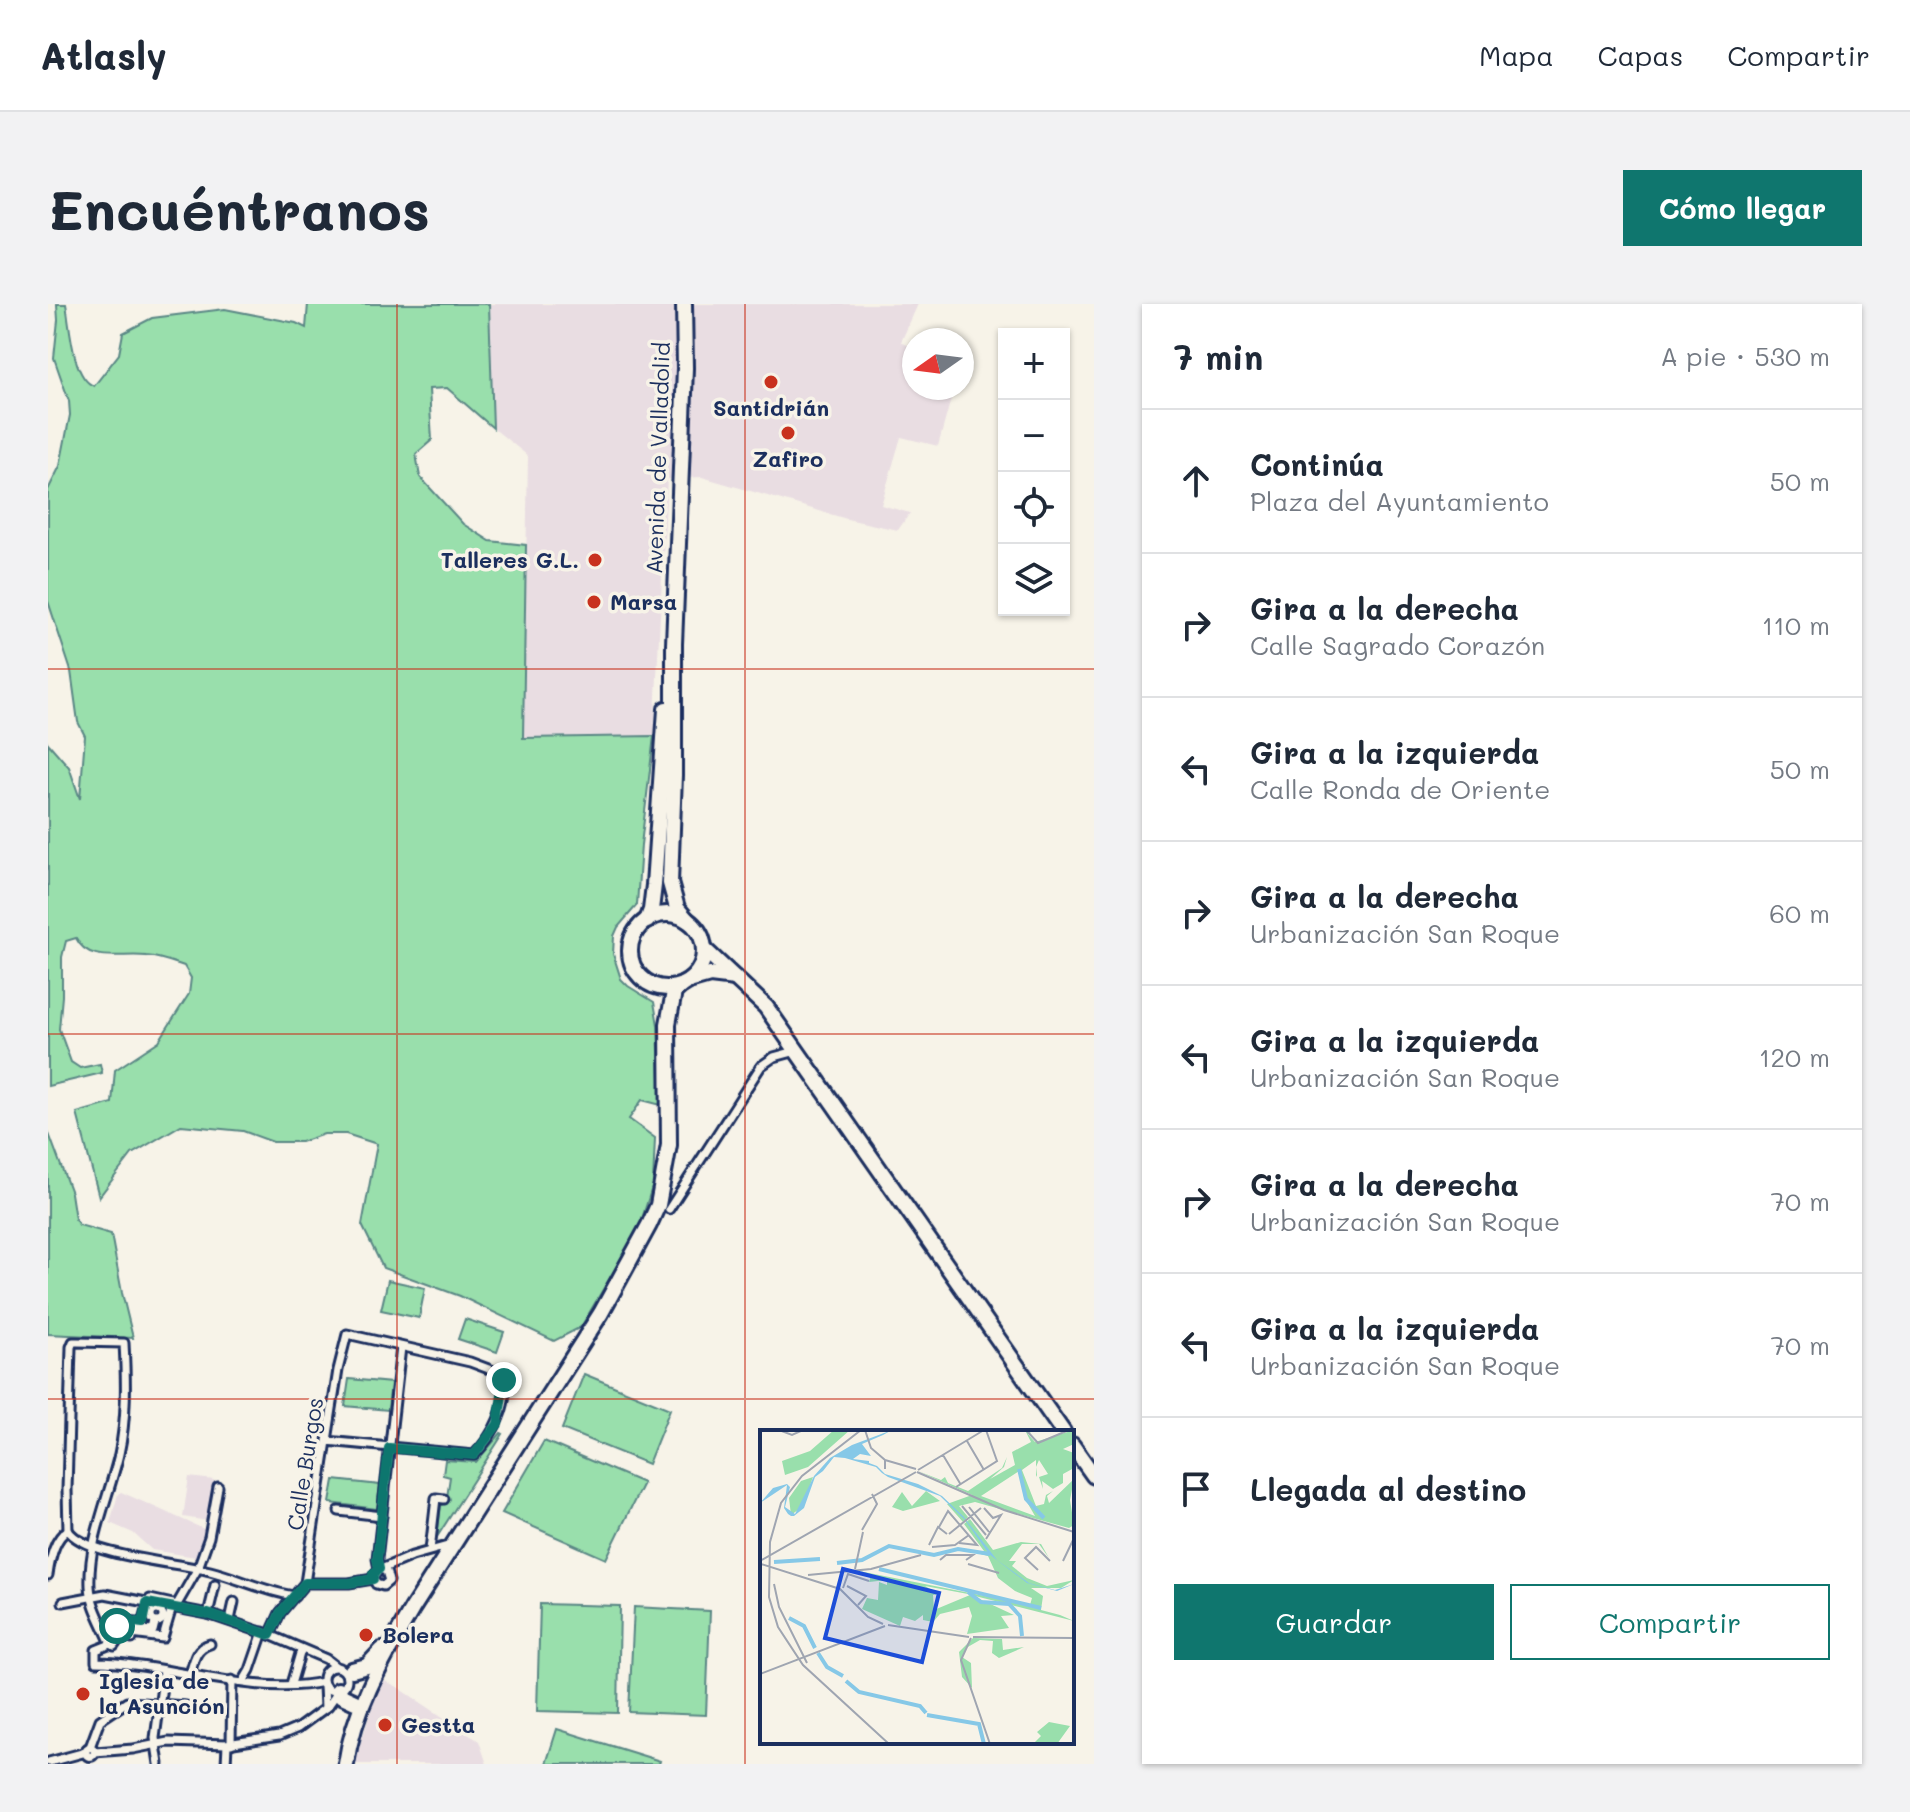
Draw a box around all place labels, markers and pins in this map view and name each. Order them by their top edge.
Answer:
marker: Santidrián [762,373,780,391]
place label: Santidrián [713,393,829,422]
marker: Zafiro [779,424,797,442]
place label: Zafiro [753,444,823,473]
place label: Talleres G.L. [441,545,579,574]
marker: Talleres G.L. [586,551,604,569]
place label: Marsa [610,587,677,616]
marker: Marsa [585,593,603,611]
place label: Bolera [382,1620,454,1649]
marker: Bolera [357,1626,375,1644]
place label: Iglesia de la Asunción [99,1666,225,1720]
marker: Iglesia de la Asunción [74,1685,92,1703]
place label: Gestta [401,1710,475,1739]
marker: Gestta [376,1716,394,1734]

